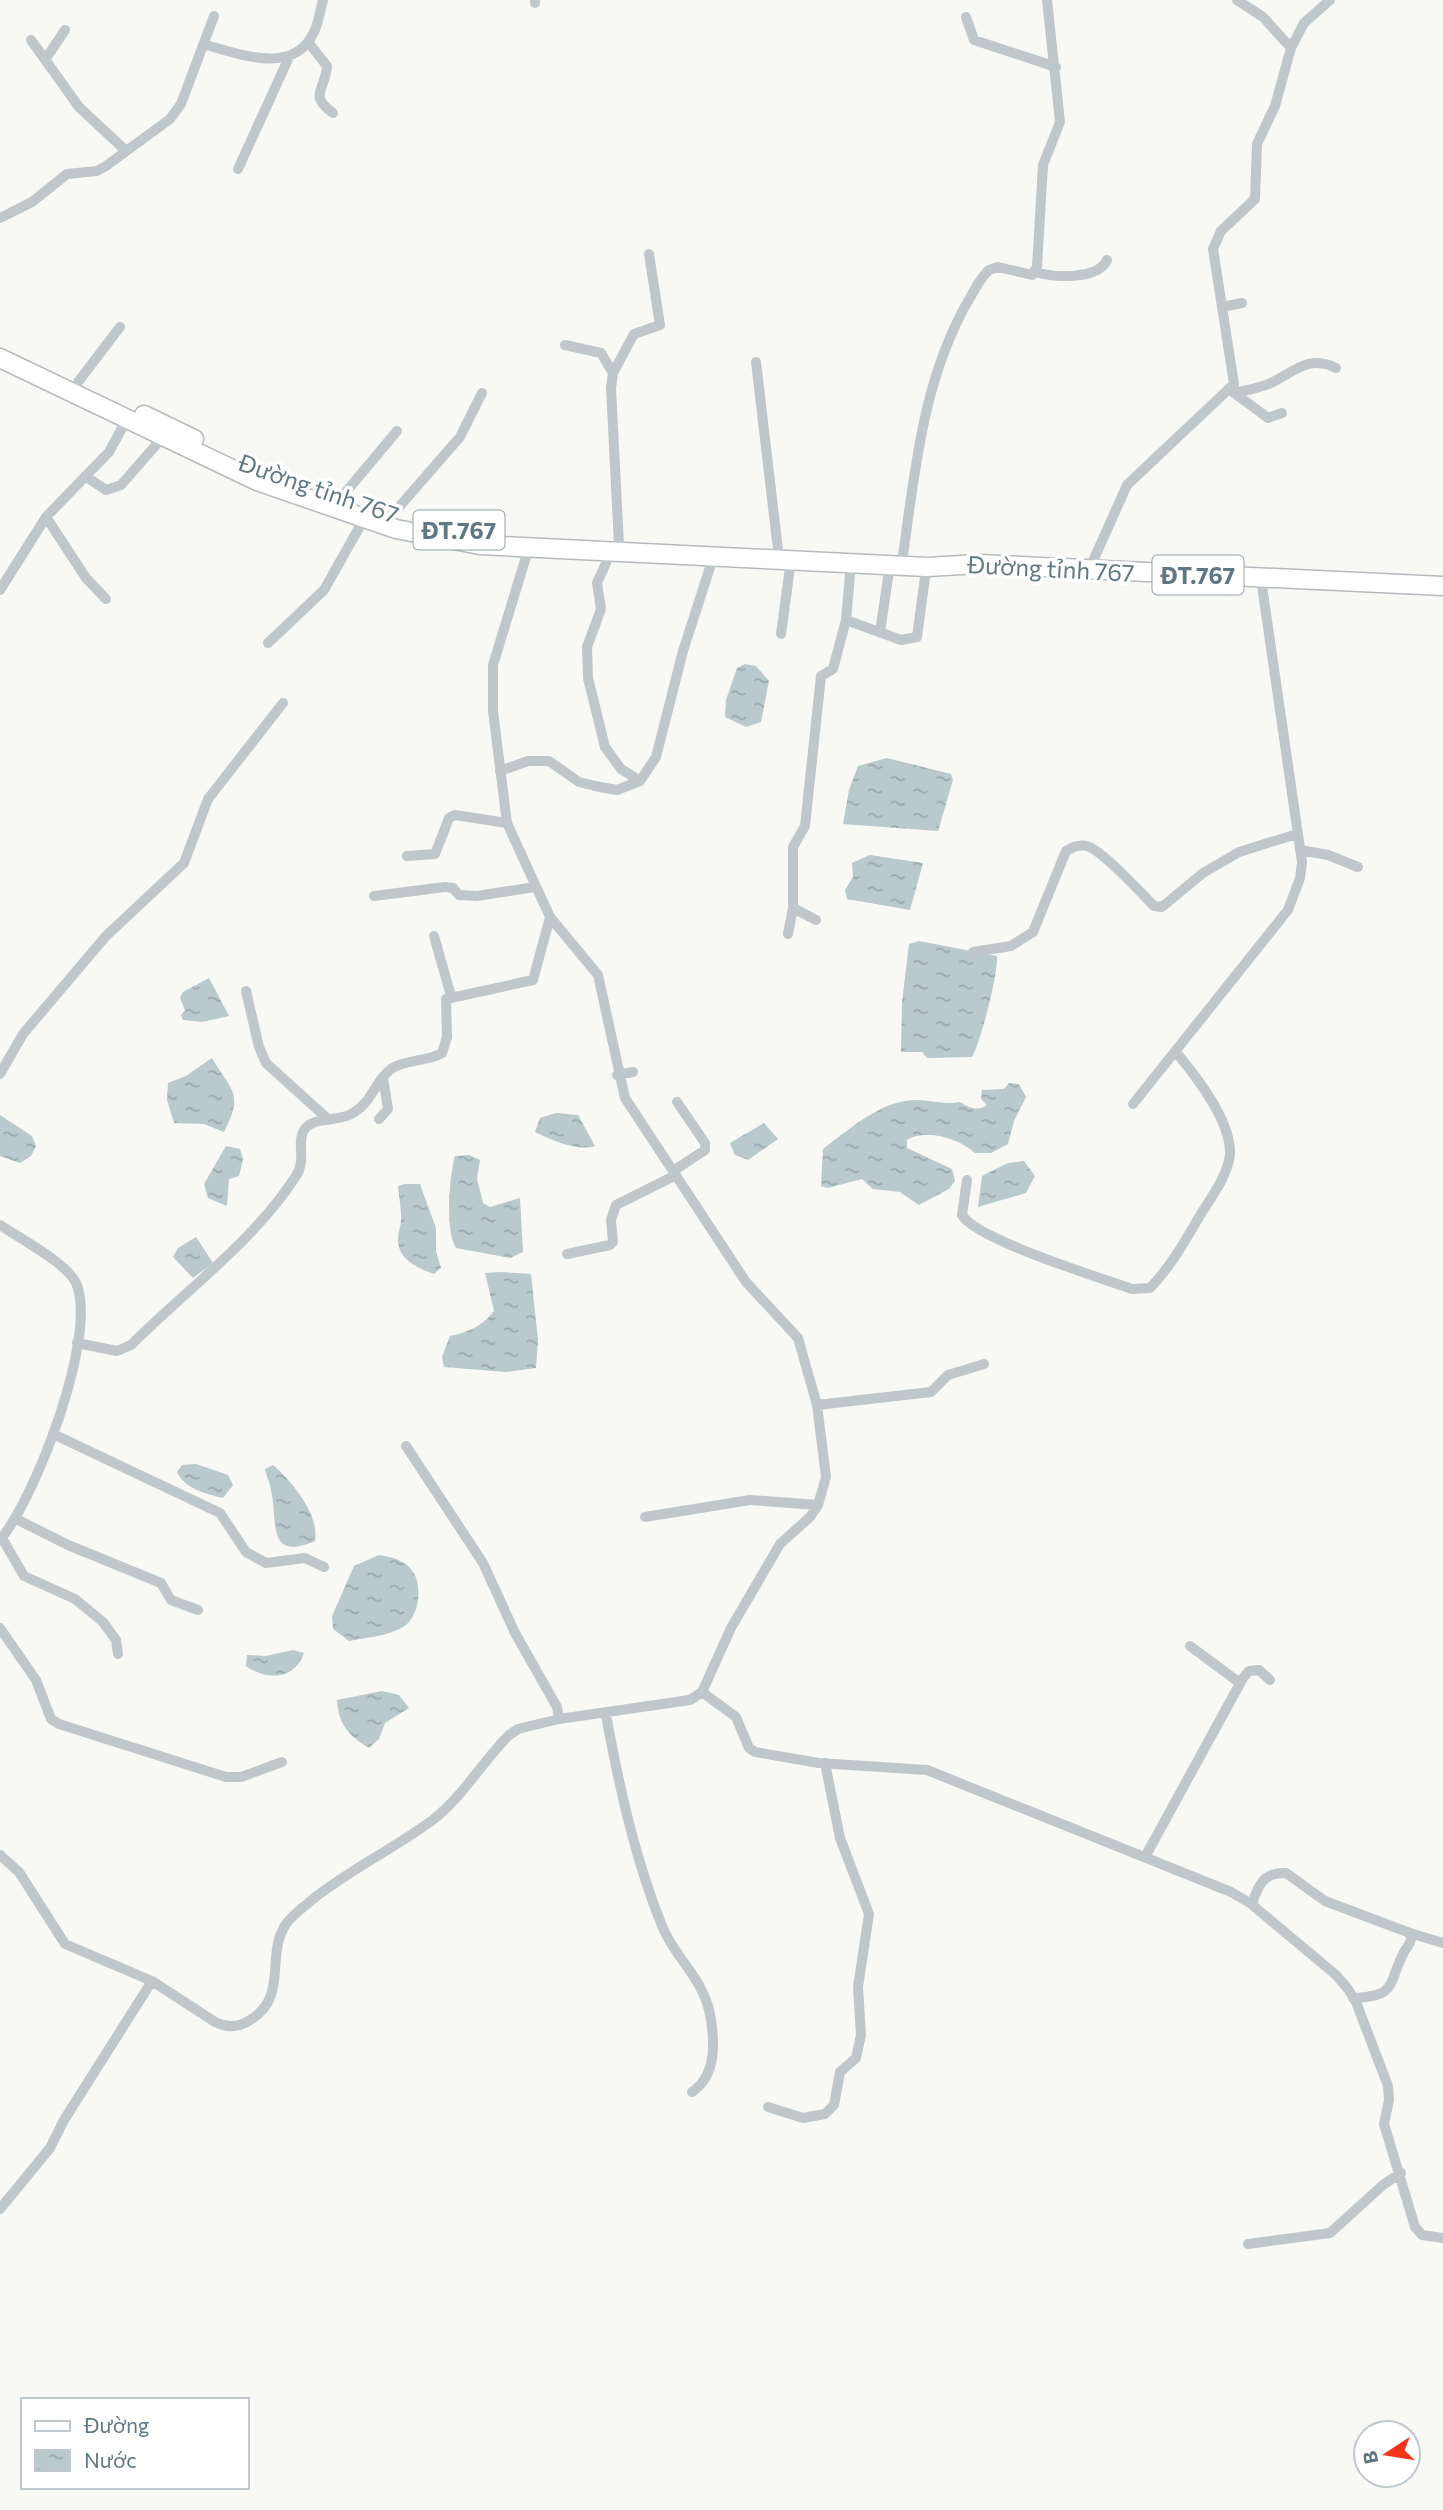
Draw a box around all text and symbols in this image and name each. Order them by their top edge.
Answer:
street label: Đường tỉnh 767 [234,447,403,529]
road number: ĐT.767 [414,510,504,550]
street label: Đường tỉnh 767 [966,549,1135,587]
road number: ĐT.767 [1152,555,1244,594]
legend [21,2398,248,2489]
text: Đường [83,2412,149,2437]
north arrow [1352,2419,1422,2489]
text: Nước [84,2447,137,2472]
text: B [1357,2449,1382,2466]

